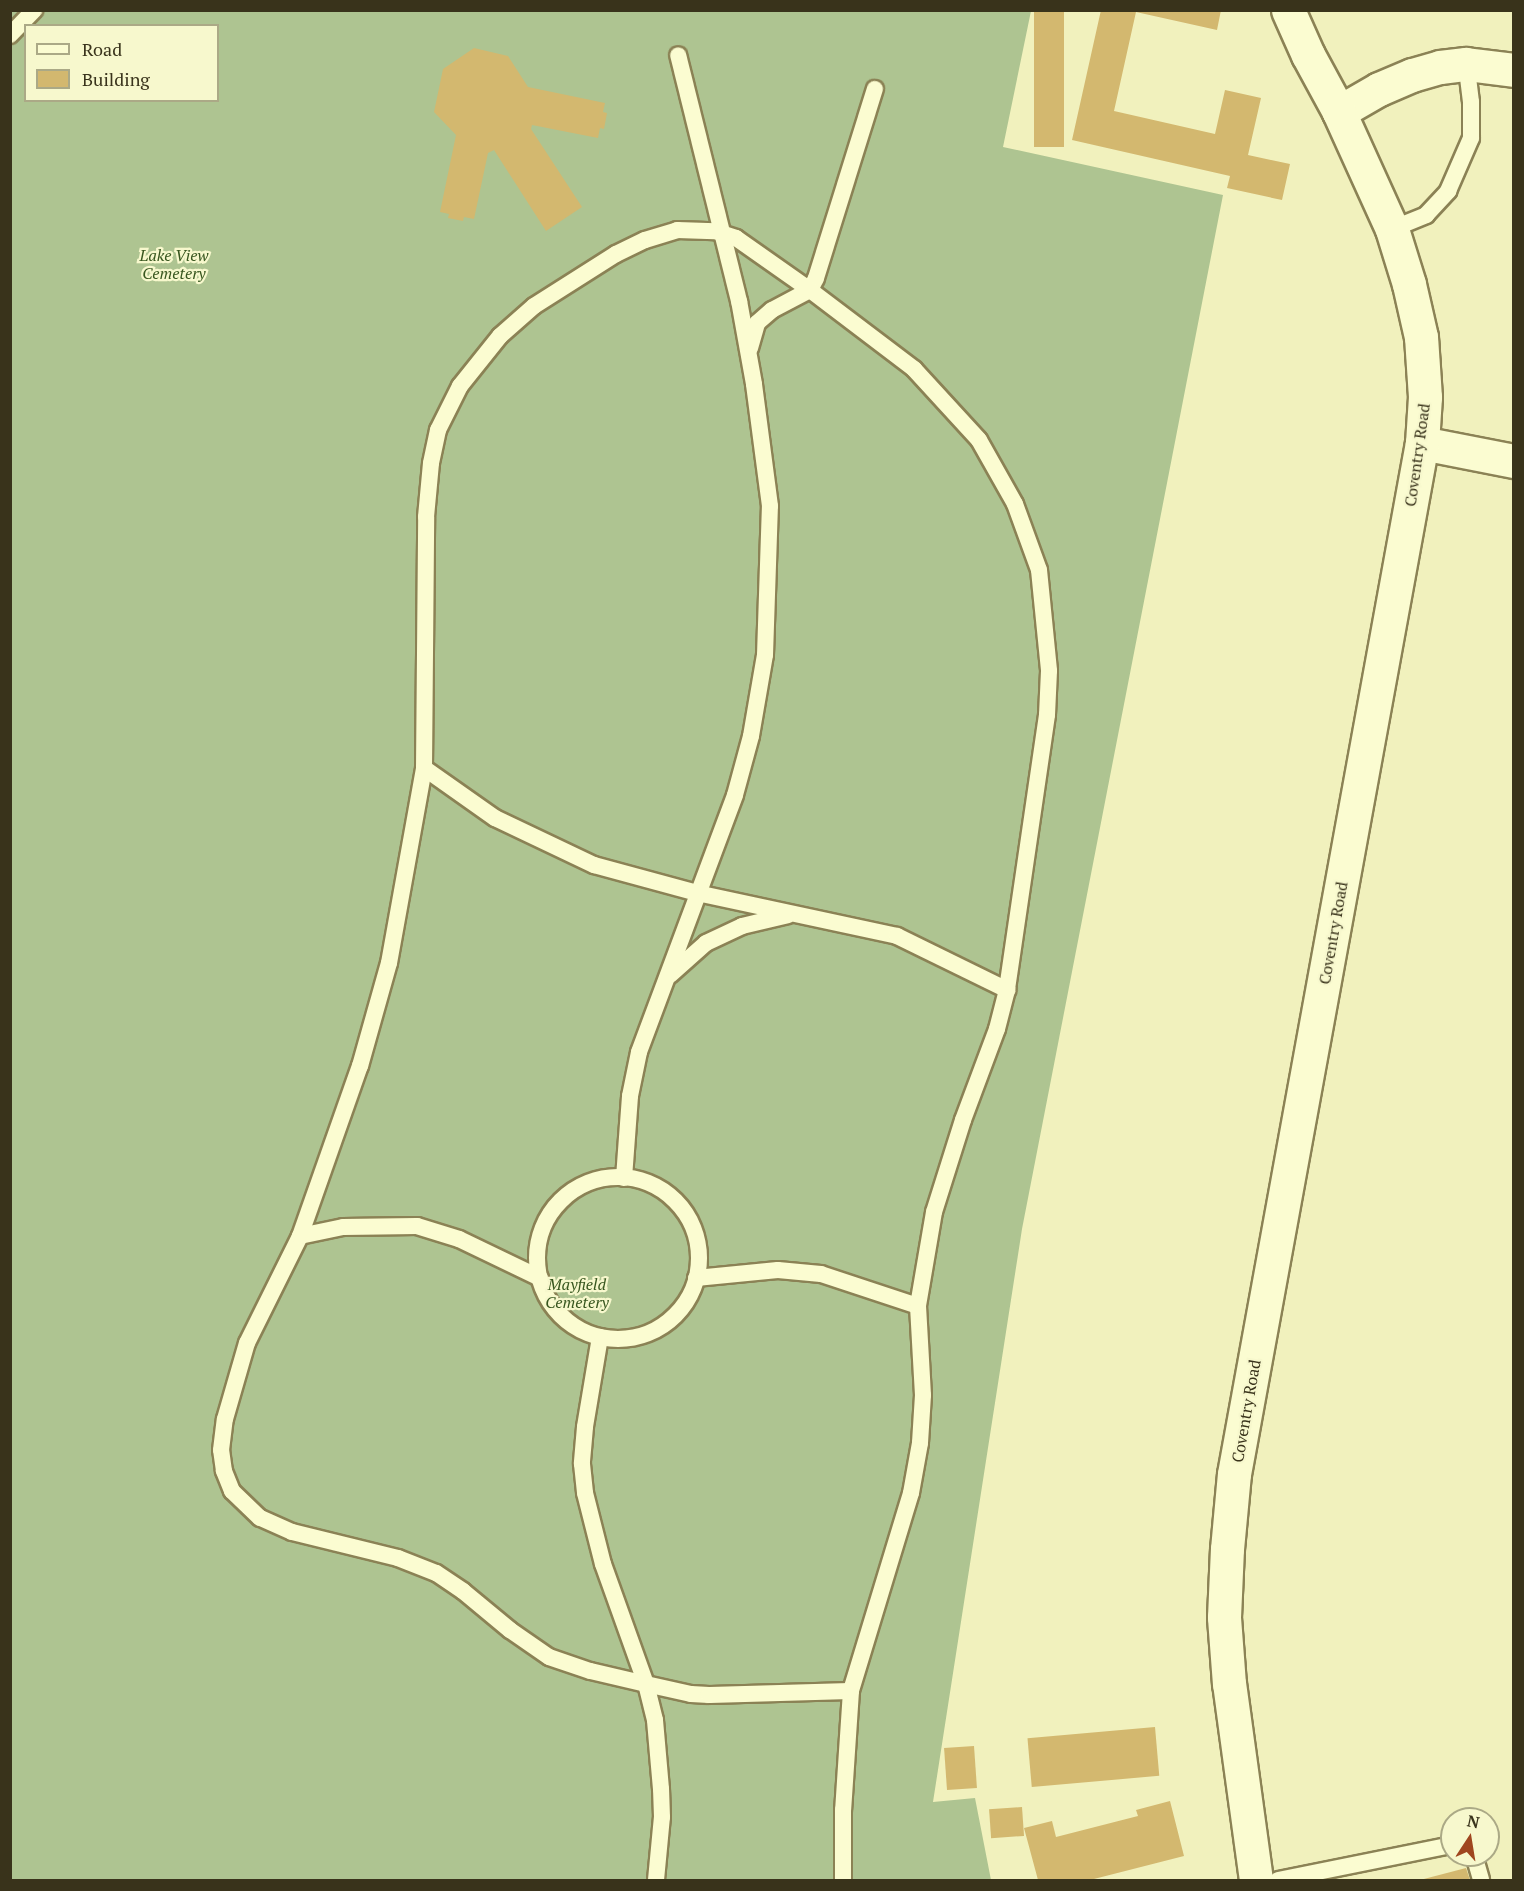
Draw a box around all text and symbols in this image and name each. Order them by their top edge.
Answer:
legend [24,24,219,102]
text: Road [82,37,122,61]
text: Building [82,67,150,91]
park label: Lake View Cemetery [139,245,209,283]
street label: Coventry Road [1400,402,1434,508]
street label: Coventry Road [1315,880,1351,986]
park label: Mayfield Cemetery [545,1274,609,1312]
street label: Coventry Road [1228,1358,1264,1464]
north arrow [1440,1807,1500,1867]
text: N [1465,1809,1482,1833]

